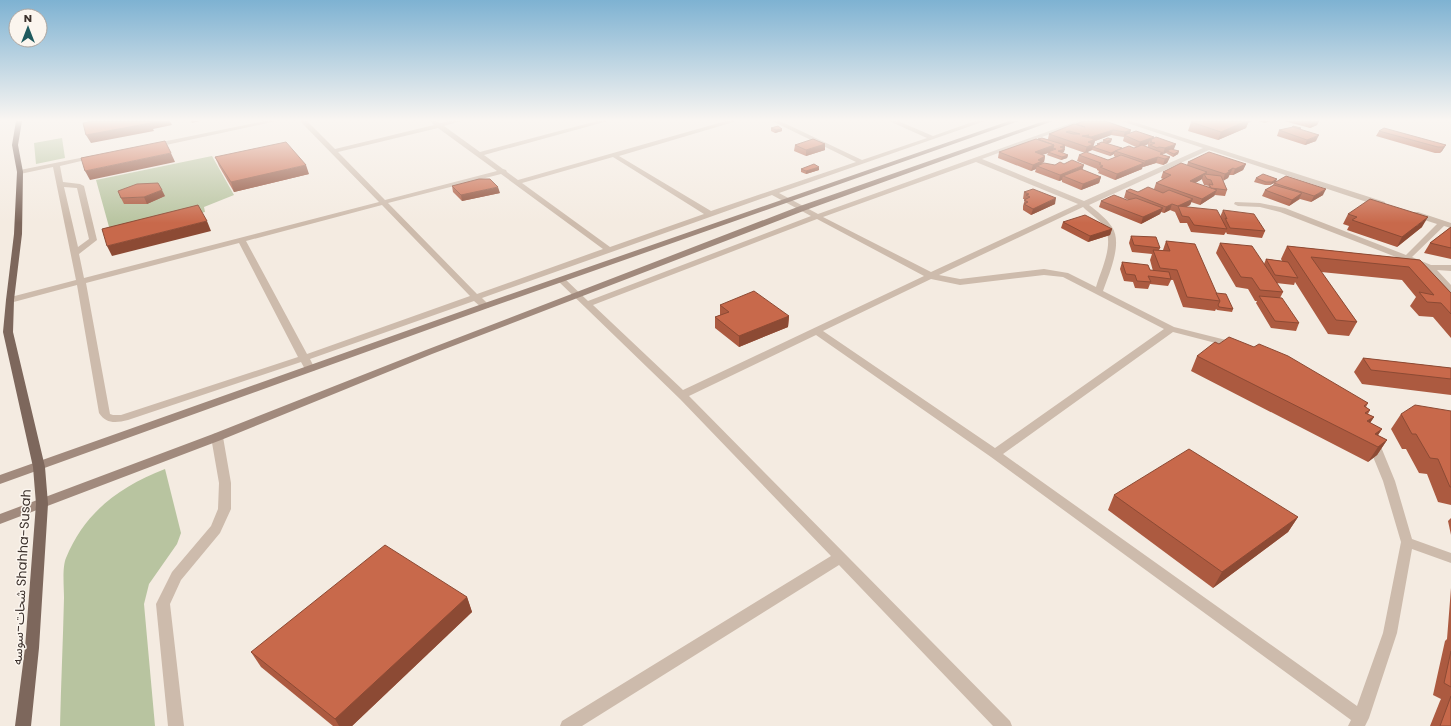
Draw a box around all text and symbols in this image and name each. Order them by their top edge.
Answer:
north arrow [8,8,48,48]
text: N [24,10,32,26]
street label: شحات-سوسه Shahha-Susah [7,489,36,665]

